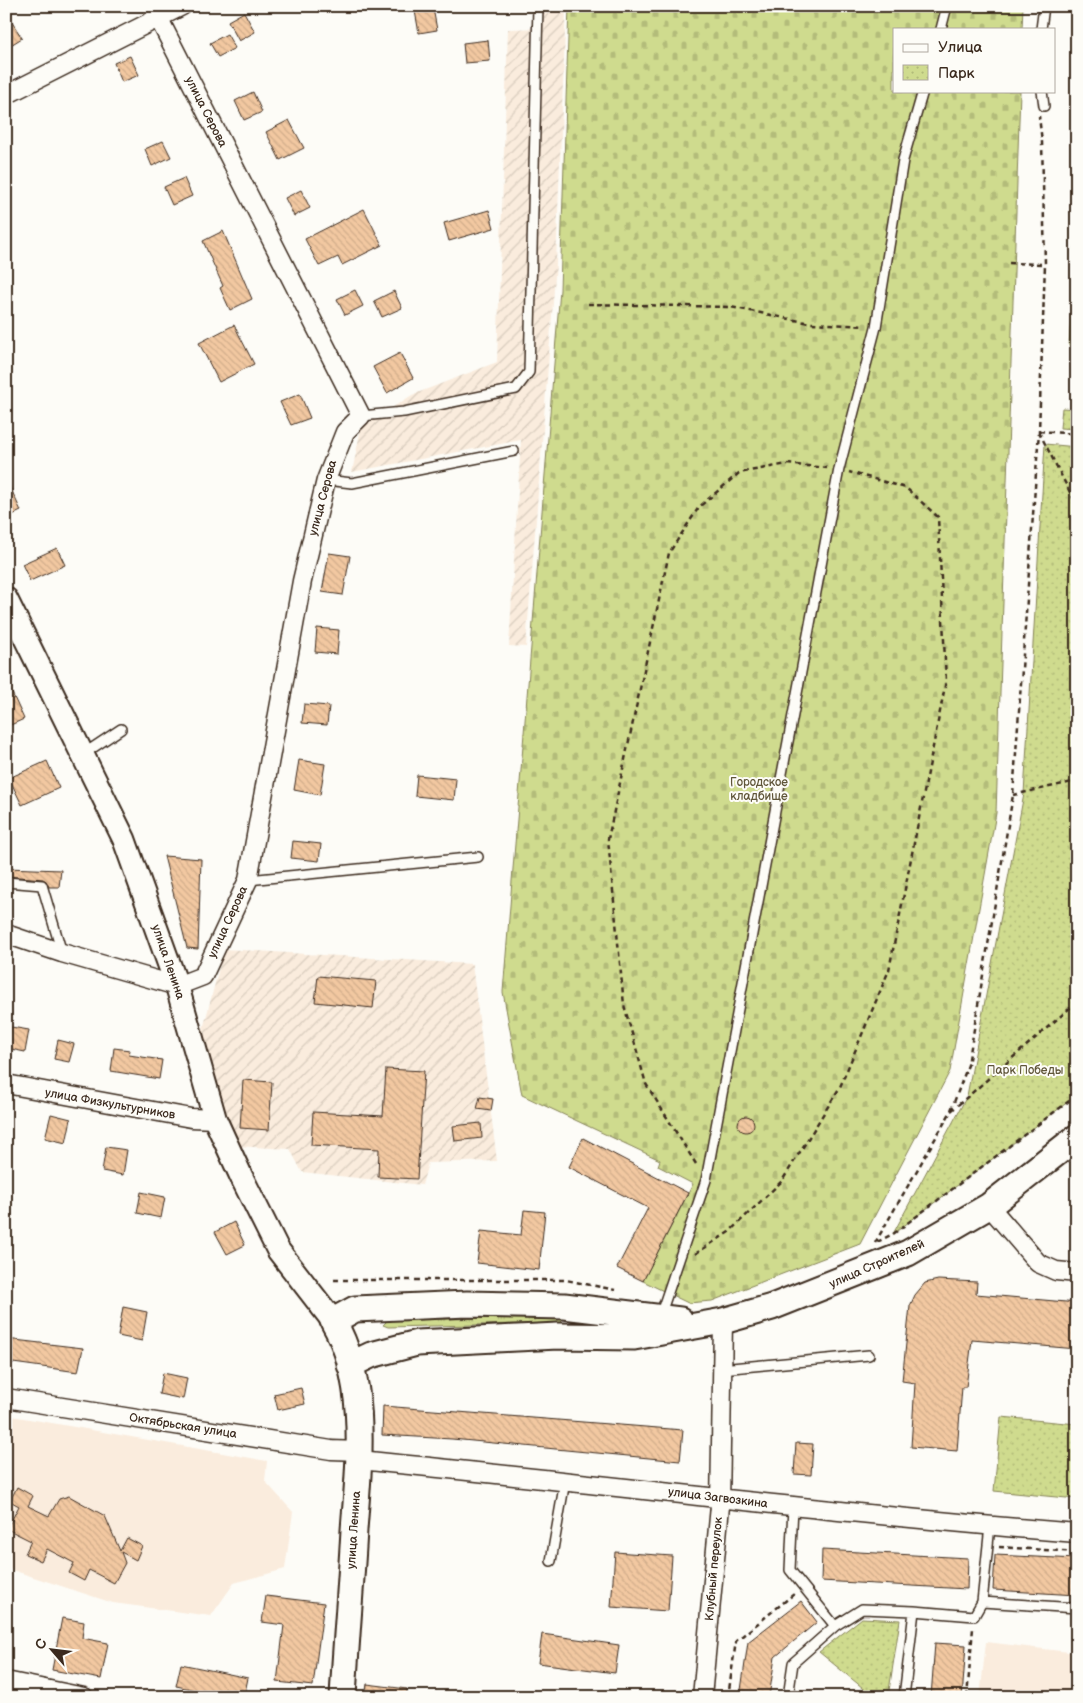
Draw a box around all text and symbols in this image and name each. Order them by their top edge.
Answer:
legend [893,28,1056,92]
text: Улица [938,38,983,57]
text: Парк [938,64,975,83]
street label: улица Серова [182,74,230,150]
street label: улица Серова [306,459,340,537]
park label: Городское кладбище [730,775,788,804]
street label: улица Серова [205,884,251,960]
street label: улица Ленина [148,923,188,1001]
park label: Парк Победы [987,1063,1063,1078]
street label: улица Физкультурников [44,1085,177,1123]
street label: улица Строителей [827,1236,927,1292]
street label: Октябрьская улица [128,1410,238,1442]
street label: улица Загвозкина [667,1484,769,1512]
street label: улица Ленина [344,1491,364,1569]
street label: Клубный переулок [702,1516,726,1622]
north arrow [28,1626,78,1676]
text: С [31,1636,51,1652]

